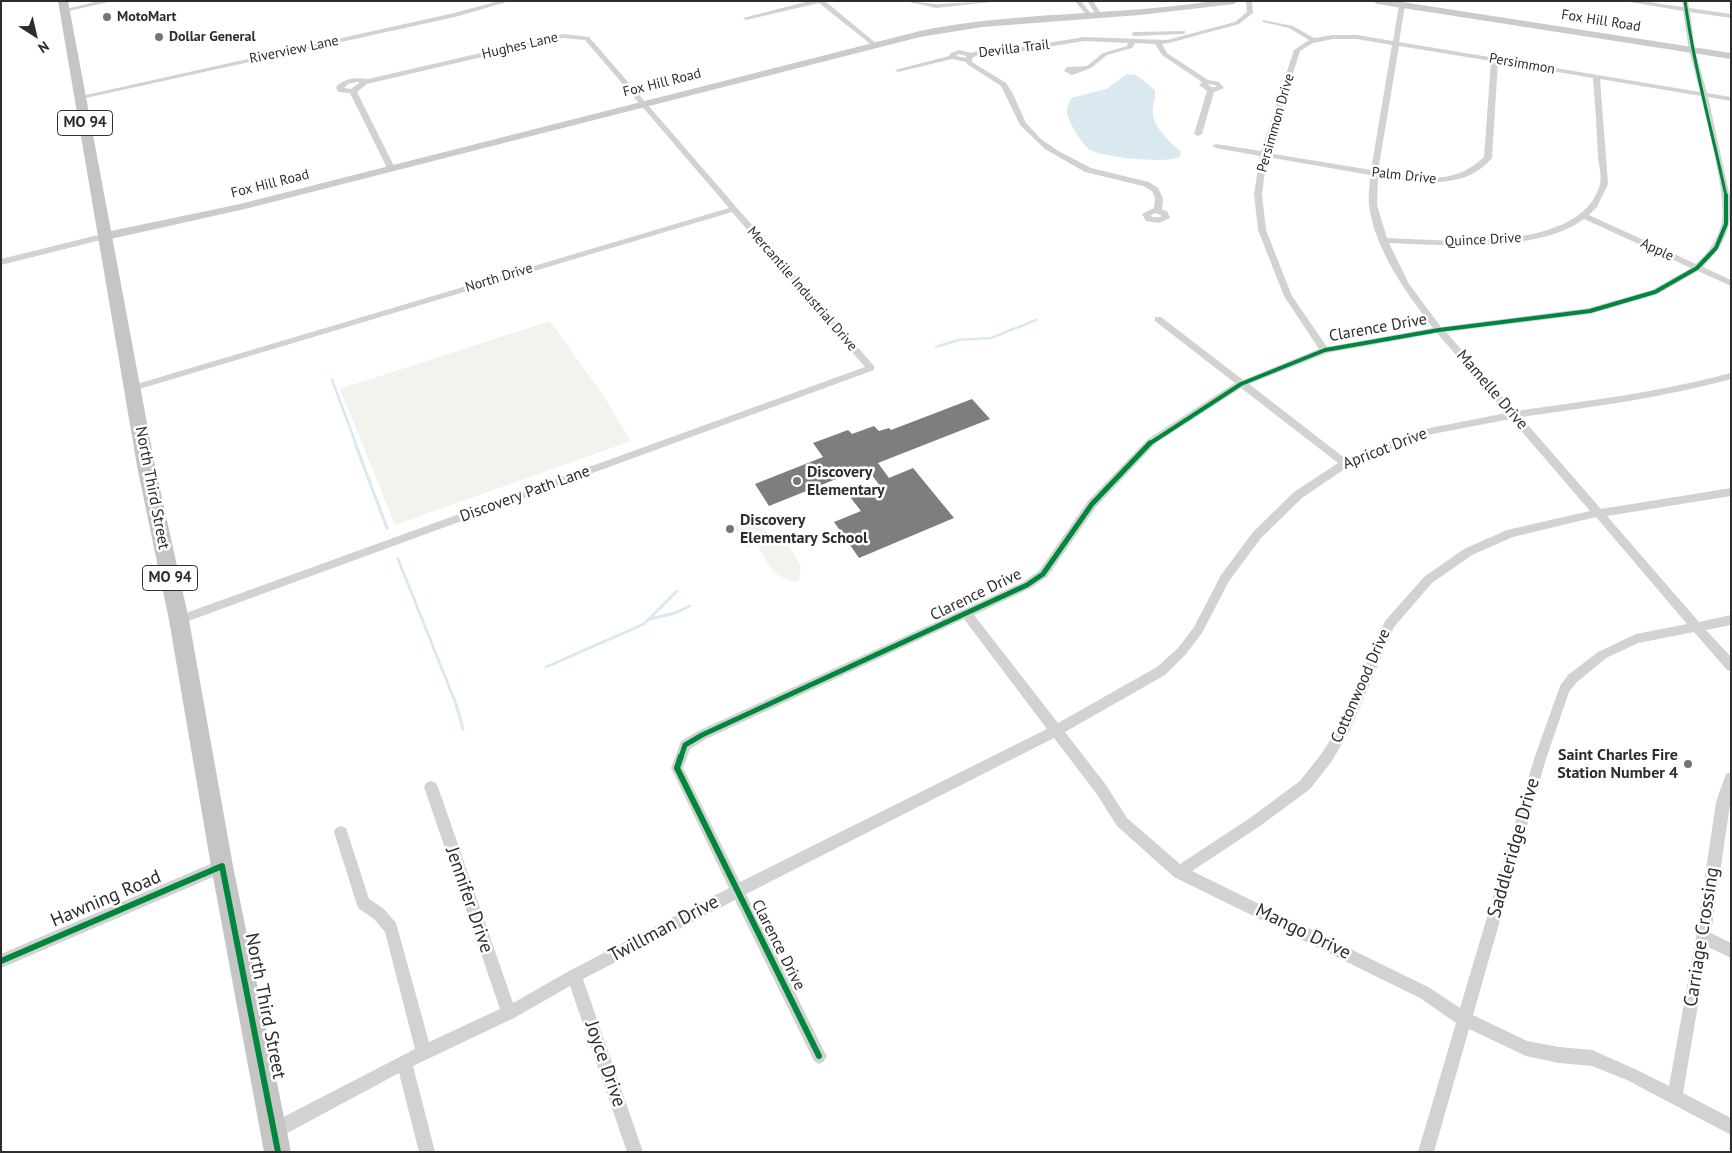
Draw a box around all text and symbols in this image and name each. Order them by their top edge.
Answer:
street label: Fox Hill Road [1560,6,1642,36]
place label: MotoMart [117,9,176,25]
north arrow [10,10,60,60]
marker: MotoMart [101,11,113,23]
place label: Dollar General [169,29,256,45]
street label: Hughes Lane [480,29,560,63]
marker: Dollar General [153,31,165,43]
street label: Riverview Lane [248,32,340,68]
street label: Devilla Trail [978,36,1050,62]
text: N [35,37,53,57]
street label: Persimmon [1488,50,1556,78]
street label: Fox Hill Road [621,65,703,101]
street label: Persimmon Drive [1254,72,1298,174]
road number: MO 94 [58,110,112,136]
street label: Palm Drive [1371,164,1437,188]
street label: Fox Hill Road [229,166,311,202]
street label: Mercantile Industrial Drive [743,223,861,355]
street label: Quince Drive [1444,230,1522,250]
street label: Apple [1638,235,1676,265]
street label: North Drive [463,260,535,296]
street label: Clarence Drive [1328,310,1428,346]
street label: Mamelle Drive [1452,346,1532,434]
street label: Apricot Drive [1340,424,1430,474]
street label: North Third Street [131,425,173,551]
street label: Discovery Path Lane [457,462,593,526]
place label: Discovery Elementary [807,462,885,500]
marker: Discovery Elementary [791,475,803,487]
place label: Discovery Elementary School [740,510,868,548]
marker: Discovery Elementary School [724,523,736,535]
street label: Clarence Drive [927,565,1025,625]
road number: MO 94 [142,566,198,590]
street label: Cottonwood Drive [1327,626,1395,746]
place label: Saint Charles Fire Station Number 4 [1557,745,1678,783]
marker: Saint Charles Fire Station Number 4 [1682,758,1694,770]
street label: Saddleridge Drive [1483,775,1545,921]
street label: Jennifer Drive [440,844,498,956]
street label: Hawning Road [47,866,165,932]
street label: Carriage Crossing [1680,866,1724,1008]
street label: Twillman Drive [605,890,723,968]
street label: Clarence Drive [747,896,809,994]
street label: Mango Drive [1252,899,1354,965]
street label: North Third Street [240,931,290,1081]
street label: Joyce Drive [580,1018,630,1110]

